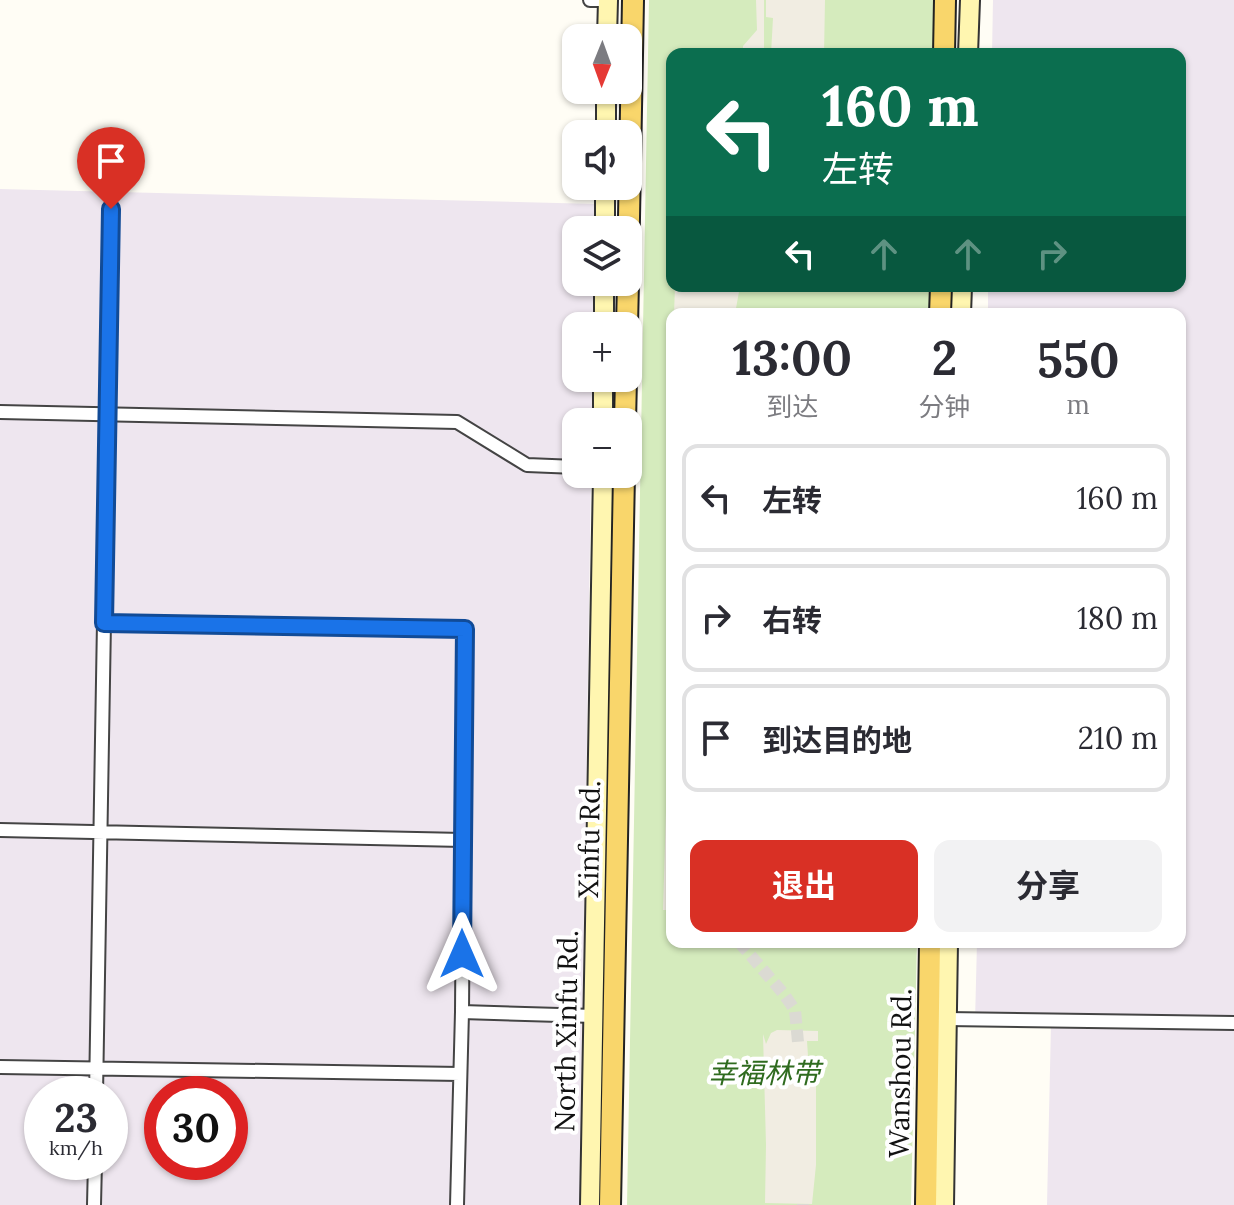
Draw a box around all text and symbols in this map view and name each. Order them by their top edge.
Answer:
north arrow [562,24,642,104]
map controls [562,24,642,488]
text: 160 m [822,70,979,141]
icon: left [690,80,794,184]
button: sound [562,120,642,200]
pin [77,127,145,209]
icon: arrive [89,139,133,183]
text: 左转 [822,146,894,192]
button: layers [562,216,642,296]
icon: left [778,232,822,276]
icon: ahead [862,232,906,276]
icon: ahead [946,232,990,276]
icon: right [1030,232,1074,276]
button: + [562,312,642,392]
text: 13:00 [733,327,852,388]
text: 2 [932,327,957,388]
text: 550 [1037,329,1119,390]
text: m [1067,388,1090,421]
text: 到达 [766,390,818,423]
text: 分钟 [919,390,971,423]
button: − [562,408,642,488]
icon: left [694,476,738,520]
text: 160 m [1076,479,1158,517]
text: 左转 [762,481,822,519]
icon: right [694,596,738,640]
text: 180 m [1077,599,1158,637]
text: 右转 [762,601,822,639]
icon: arrive [694,716,738,760]
text: 210 m [1078,719,1158,757]
text: 到达目的地 [762,721,912,759]
street label: Xinfu Rd. [570,780,608,898]
button: 退出 [690,840,918,932]
button: 分享 [934,840,1162,932]
position arrow [420,912,504,996]
street label: North Xinfu Rd. [546,930,586,1132]
street label: Wanshou Rd. [881,988,919,1158]
park label: 幸福林带 [708,1055,824,1091]
speed limit sign: 30 [144,1076,248,1180]
text: 23 [54,1092,98,1143]
text: km/h [49,1135,103,1160]

